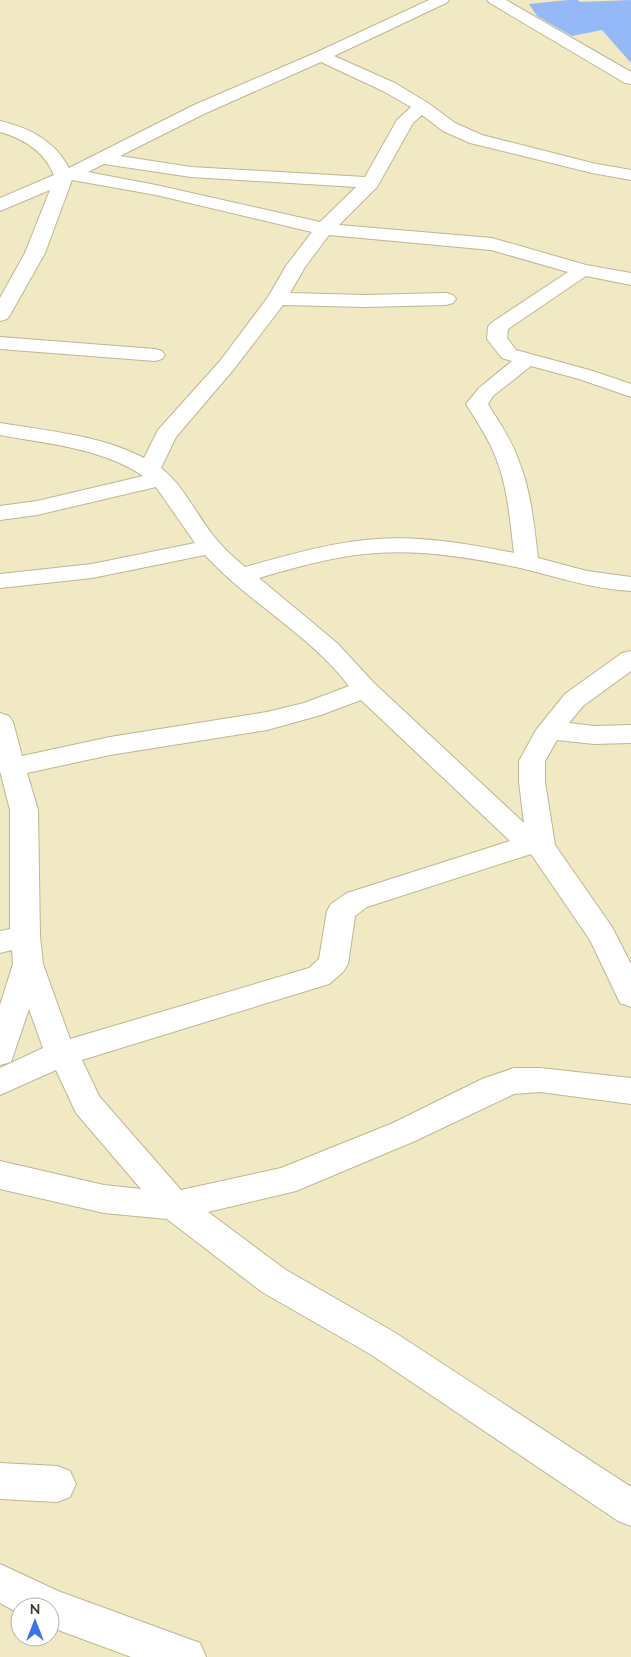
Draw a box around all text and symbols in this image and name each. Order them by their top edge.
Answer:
north arrow [10,1597,60,1647]
text: N [30,1600,40,1618]

